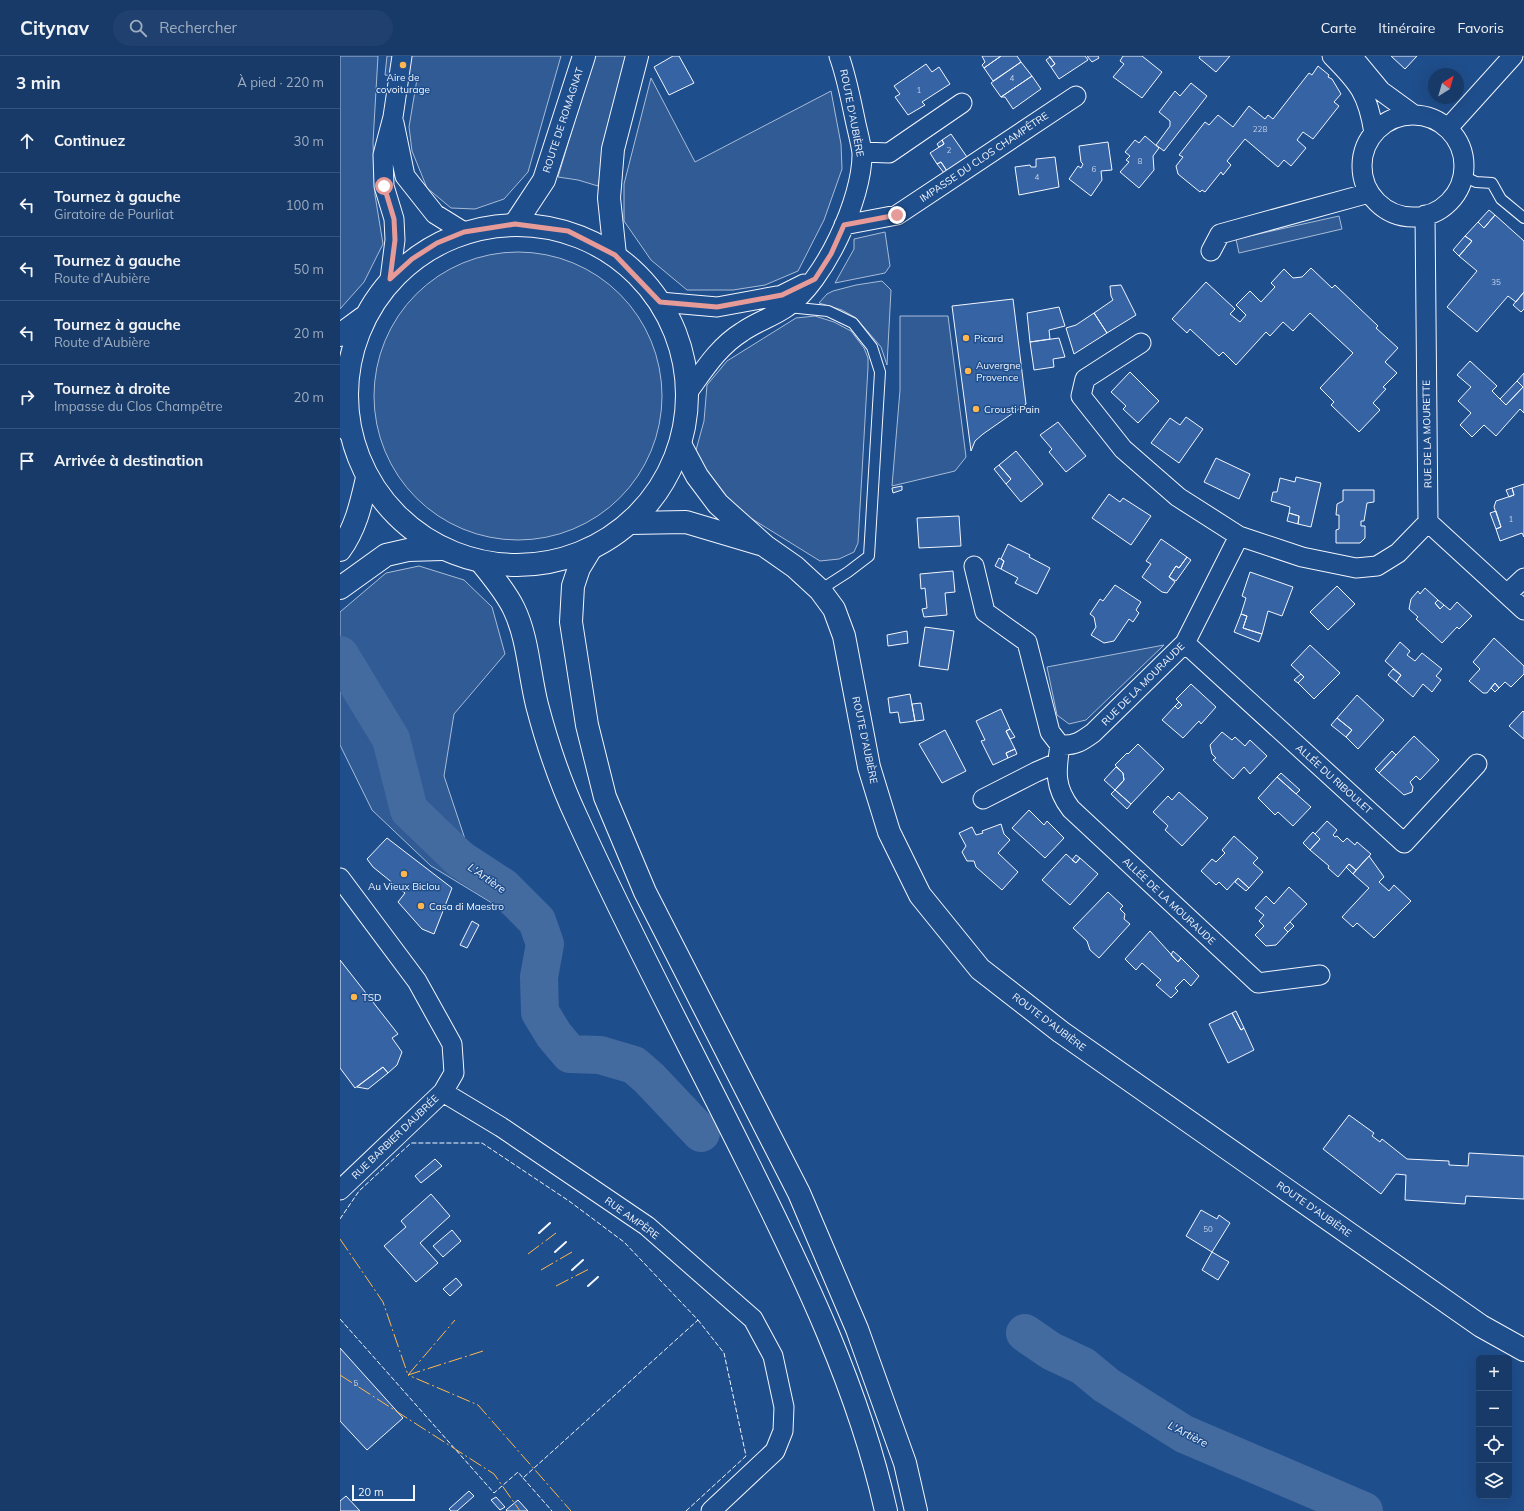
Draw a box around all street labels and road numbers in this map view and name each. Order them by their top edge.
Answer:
street label: ROUTE DE ROMAGNAT [540,66,586,174]
street label: ROUTE D'AUBIÈRE [837,68,867,158]
street label: IMPASSE DU CLOS CHAMPÊTRE [917,109,1051,205]
street label: RUE DE LA MOURETTE [1420,380,1434,488]
street label: RUE DE LA MOURAUDE [1099,640,1187,728]
street label: ROUTE D'AUBIÈRE [849,695,881,785]
street label: ALLÉE DU RIBOULET [1293,741,1375,817]
street label: ALLÉE DE LA MOURAUDE [1120,855,1218,947]
street label: ROUTE D'AUBIÈRE [1010,990,1088,1054]
street label: RUE BARBIER DAUBRÉE [349,1092,441,1182]
street label: ROUTE D'AUBIÈRE [1274,1178,1354,1240]
street label: RUE AMPÈRE [602,1194,662,1242]

